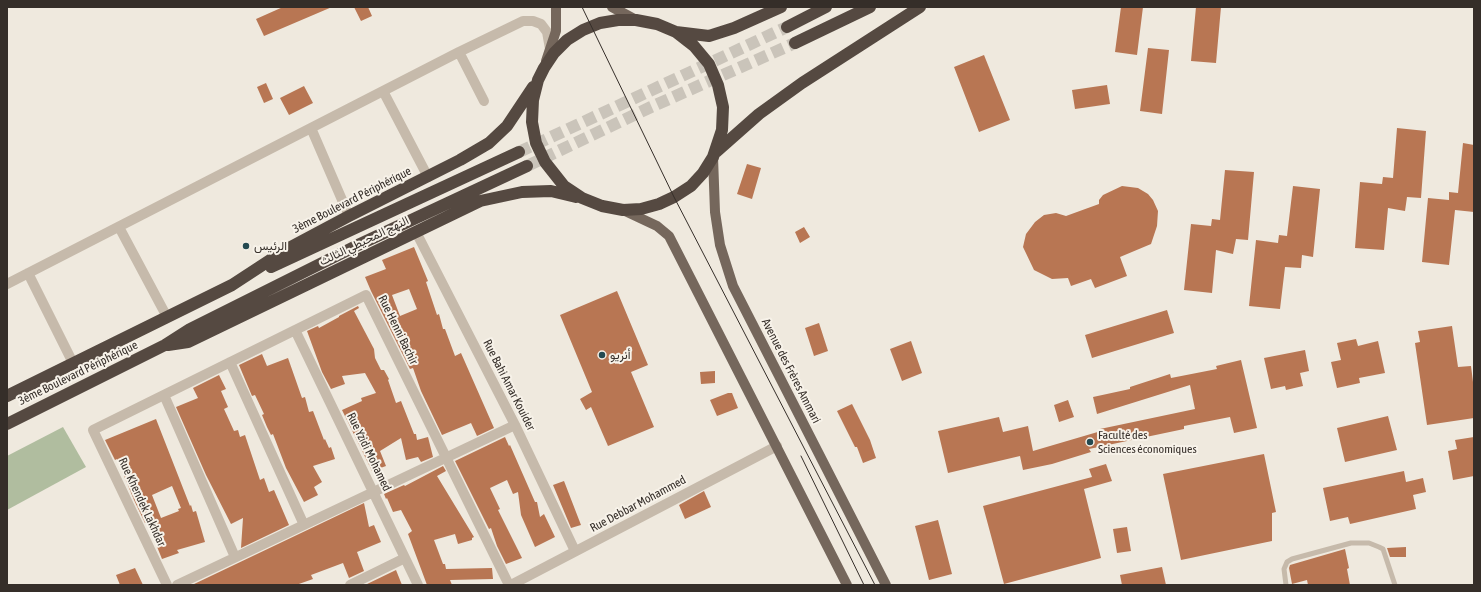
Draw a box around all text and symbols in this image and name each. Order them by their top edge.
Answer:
street label: 3ème Boulevard Périphérique [290,164,414,236]
street label: النهج المحيطي الثالث [317,213,411,269]
place label: الرئيس [254,239,287,253]
marker: الرئيس [241,241,251,251]
street label: Rue Henni Bachir [375,293,421,367]
street label: Avenue des Frères Ammari [758,316,824,426]
street label: Rue Bahi Amar Kouider [480,337,538,433]
street label: 3ème Boulevard Périphérique [16,338,140,408]
place label: أنريو [610,348,631,362]
marker: أنريو [597,350,607,360]
street label: Rue Yzidi Mohamed [344,410,394,494]
place label: Faculté des Sciences économiques [1098,428,1197,456]
marker: Faculté des Sciences économiques [1085,437,1095,447]
street label: Rue Khendek Lakhdar [115,455,169,549]
street label: Rue Debbar Mohammed [588,473,688,535]

